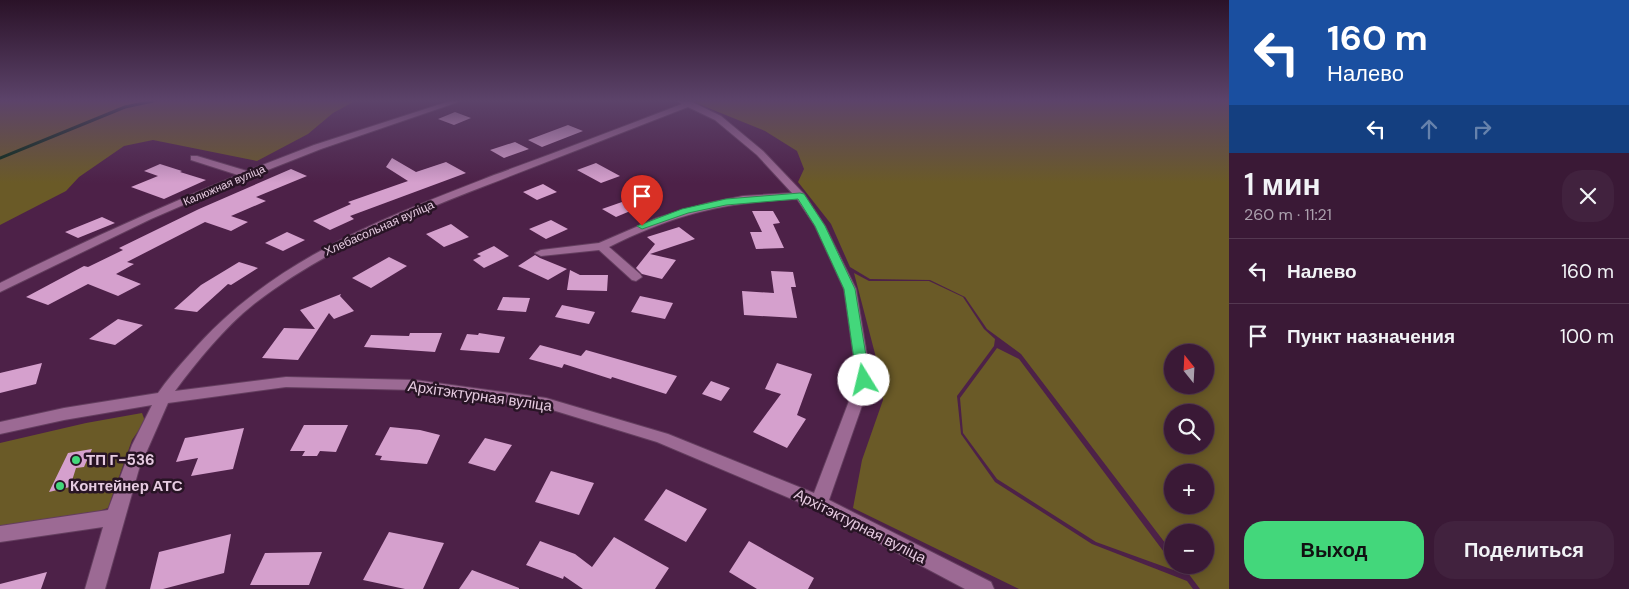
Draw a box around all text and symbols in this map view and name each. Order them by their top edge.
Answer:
text: 160 m [1327,15,1428,61]
icon: left [1244,20,1309,85]
text: Налево [1327,59,1404,88]
icon: left [1362,115,1390,143]
icon: ahead [1415,115,1443,143]
icon: right [1468,115,1496,143]
street label: Калюжная вуліца [181,161,268,209]
text: 1 мин [1244,165,1321,204]
button: close [1562,170,1614,222]
pin [621,175,663,226]
icon: arrive [628,182,656,210]
street label: Хлебасольная вуліца [322,196,437,259]
text: 260 m · 11:21 [1244,204,1332,225]
icon: left [1244,257,1272,285]
text: Налево [1287,259,1357,284]
text: 160 m [1561,259,1614,284]
icon: arrive [1244,322,1272,350]
text: Пункт назначения [1287,324,1455,349]
text: 100 m [1560,324,1614,349]
north arrow [1164,344,1214,394]
map controls [1164,344,1214,574]
position arrow [837,353,889,405]
street label: Архітэктурная вуліца [407,376,554,416]
button: search [1164,404,1214,454]
place label: ТП Г-536 [86,450,155,470]
marker: ТП Г-536 [70,454,82,466]
button: + [1164,464,1214,514]
place label: Контейнер АТС [70,476,183,496]
marker: Контейнер АТС [54,480,66,492]
street label: Архітэктурная вуліца [791,484,930,568]
button: Выход [1244,521,1424,579]
button: Поделиться [1434,521,1614,579]
button: − [1164,524,1214,574]

